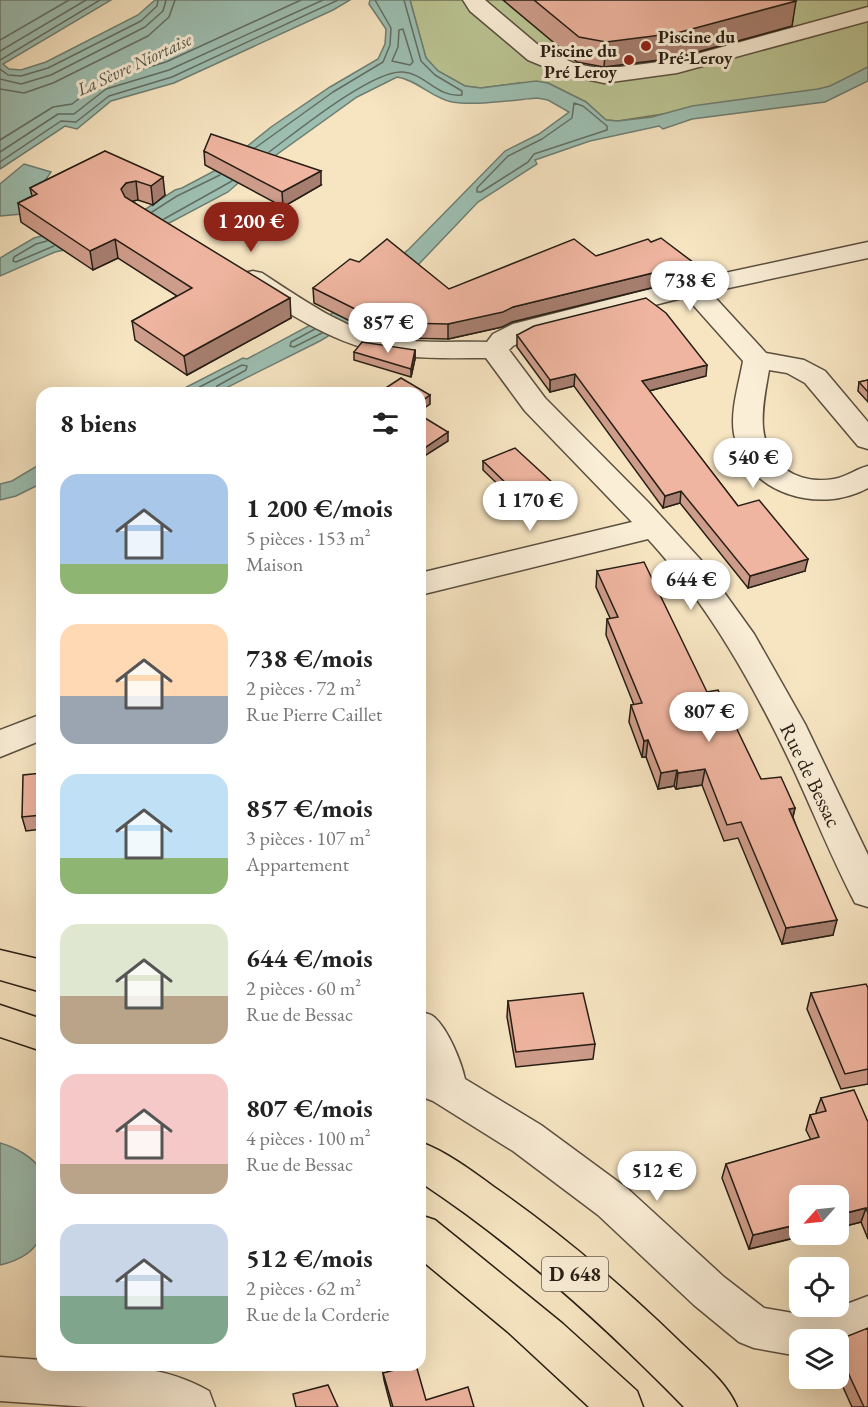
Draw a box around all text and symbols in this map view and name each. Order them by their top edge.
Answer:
place label: Piscine du Pré-Leroy [658,25,735,69]
water label: La Sèvre Niortaise [72,27,196,101]
place label: Piscine du Pré Leroy [540,39,617,83]
marker: Piscine du Pré-Leroy [639,39,653,53]
marker: Piscine du Pré Leroy [622,53,636,67]
pin: 1 200 € [196,202,306,253]
text: 1 200 € [218,208,284,234]
pin: 738 € [648,261,732,312]
text: 738 € [664,267,716,293]
pin: 857 € [346,303,430,354]
text: 857 € [362,309,414,335]
text: 8 biens [60,406,137,440]
icon: filters [369,407,402,440]
pin: 540 € [711,438,795,489]
text: 540 € [727,444,779,470]
pin: 1 170 € [475,481,585,532]
text: 1 170 € [497,487,563,513]
text: 1 200 €/mois [246,491,393,525]
icon: home [108,498,180,570]
text: 5 pièces · 153 m² [246,525,371,551]
text: Maison [246,551,303,577]
pin: 644 € [649,560,733,611]
text: 644 € [665,566,717,592]
text: 738 €/mois [246,641,373,675]
icon: home [108,648,180,720]
text: 2 pièces · 72 m² [246,675,361,701]
pin: 807 € [667,692,751,743]
text: 807 € [683,698,735,724]
text: Rue Pierre Caillet [246,701,382,727]
street label: Rue de Bessac [774,719,848,831]
text: 857 €/mois [246,791,373,825]
icon: home [108,798,180,870]
text: 3 pièces · 107 m² [246,825,371,851]
text: Appartement [246,851,349,877]
text: 644 €/mois [246,941,373,975]
icon: home [108,948,180,1020]
text: 2 pièces · 60 m² [246,975,361,1001]
text: Rue de Bessac [246,1001,353,1027]
text: 807 €/mois [246,1091,373,1125]
icon: home [108,1098,180,1170]
text: 4 pièces · 100 m² [246,1125,371,1151]
text: Rue de Bessac [246,1151,353,1177]
pin: 512 € [615,1151,699,1202]
text: 512 € [631,1157,683,1183]
north arrow [789,1185,849,1245]
map controls [789,1185,849,1389]
text: 512 €/mois [246,1241,373,1275]
icon: home [108,1248,180,1320]
road number: D 648 [542,1257,608,1291]
button: locate [789,1257,849,1317]
text: 2 pièces · 62 m² [246,1275,361,1301]
text: Rue de la Corderie [246,1301,389,1327]
button: layers [789,1329,849,1389]

